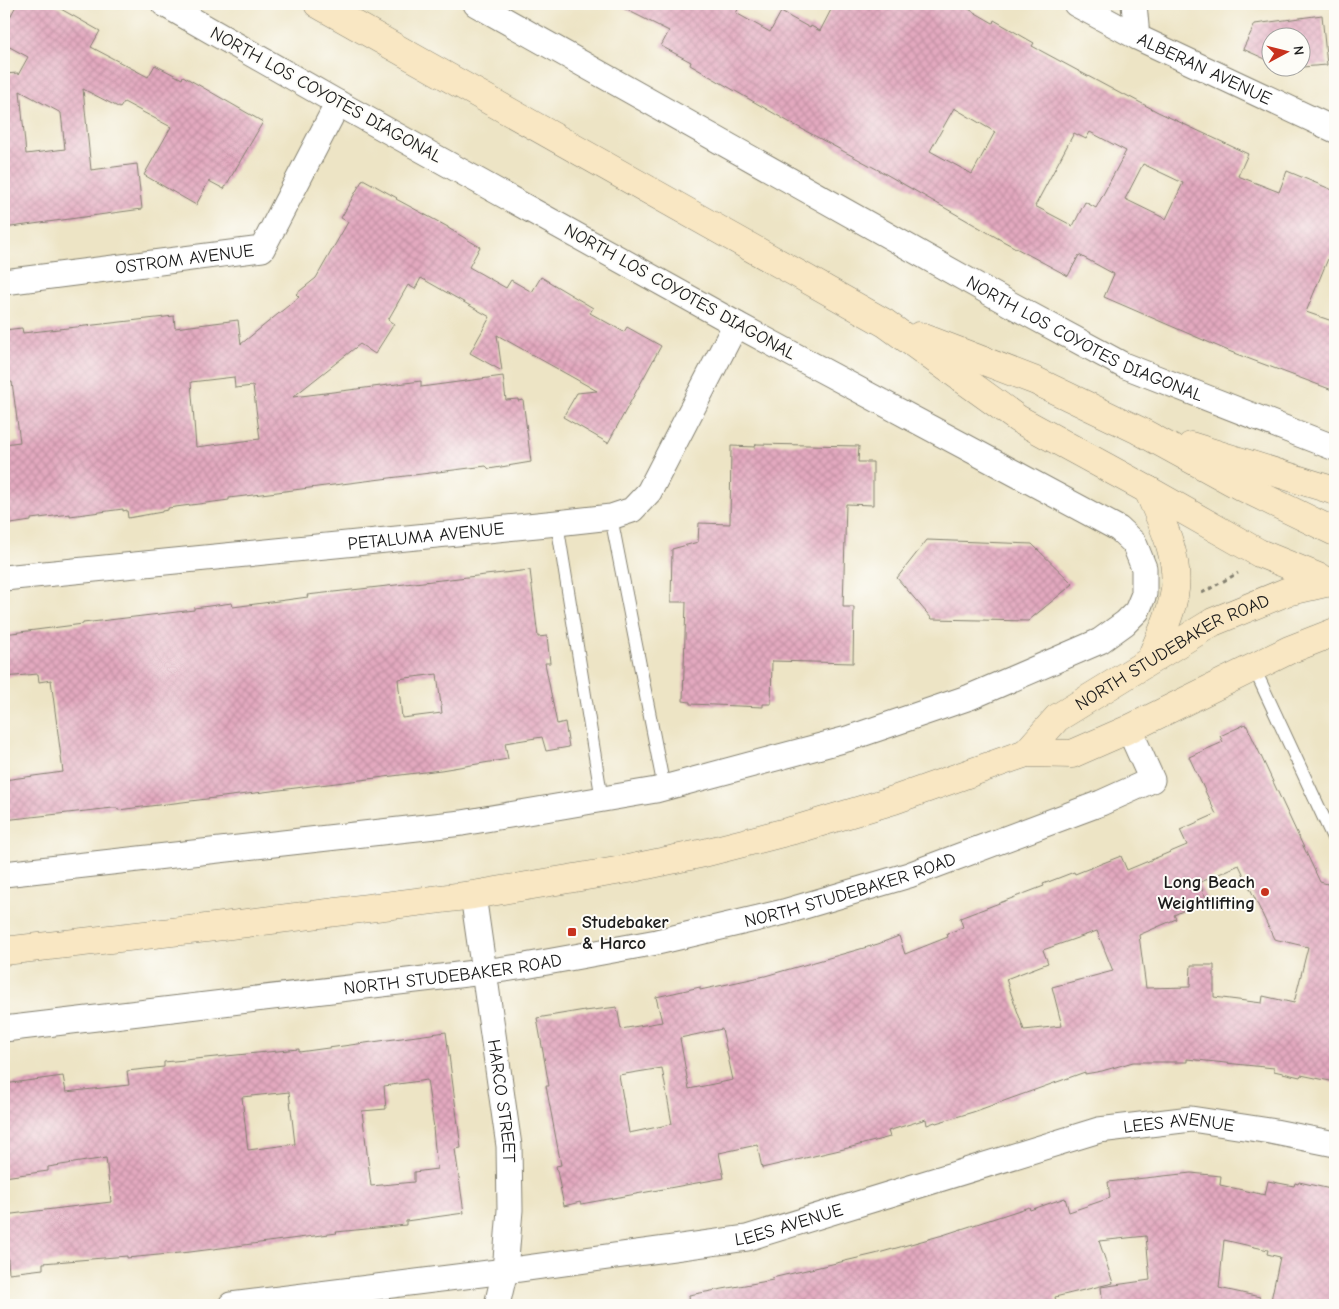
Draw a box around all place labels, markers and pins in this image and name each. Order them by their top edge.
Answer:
place label: Long Beach Weightlifting [1158,872,1255,914]
marker: Long Beach Weightlifting [1259,886,1271,898]
place label: Studebaker & Harco [582,912,669,954]
marker: Studebaker & Harco [566,926,578,938]

